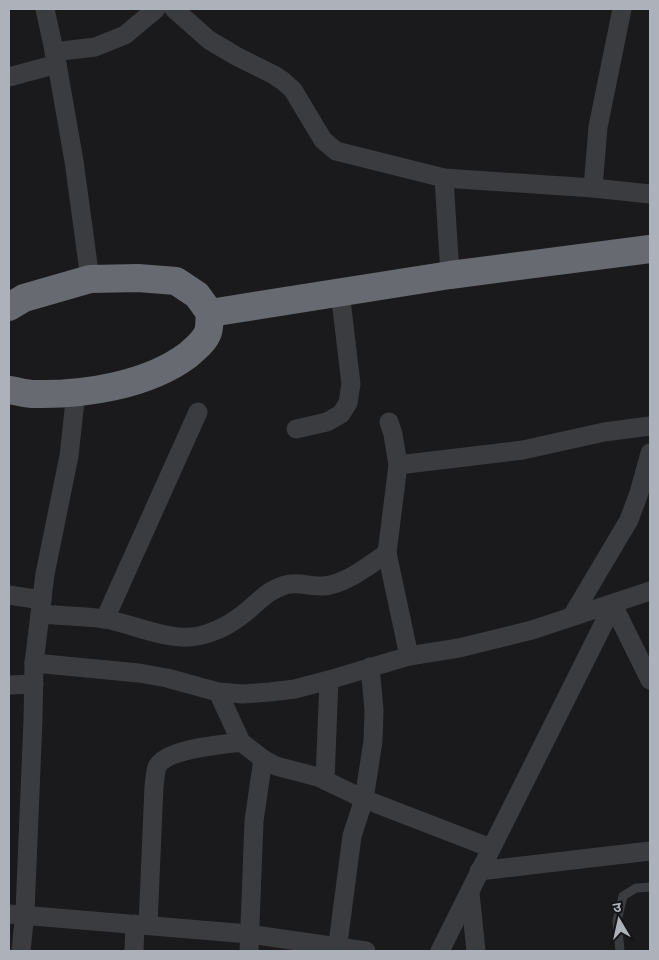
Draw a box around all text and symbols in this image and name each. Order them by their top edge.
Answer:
north arrow [594,895,644,945]
text: उ [612,898,623,916]

